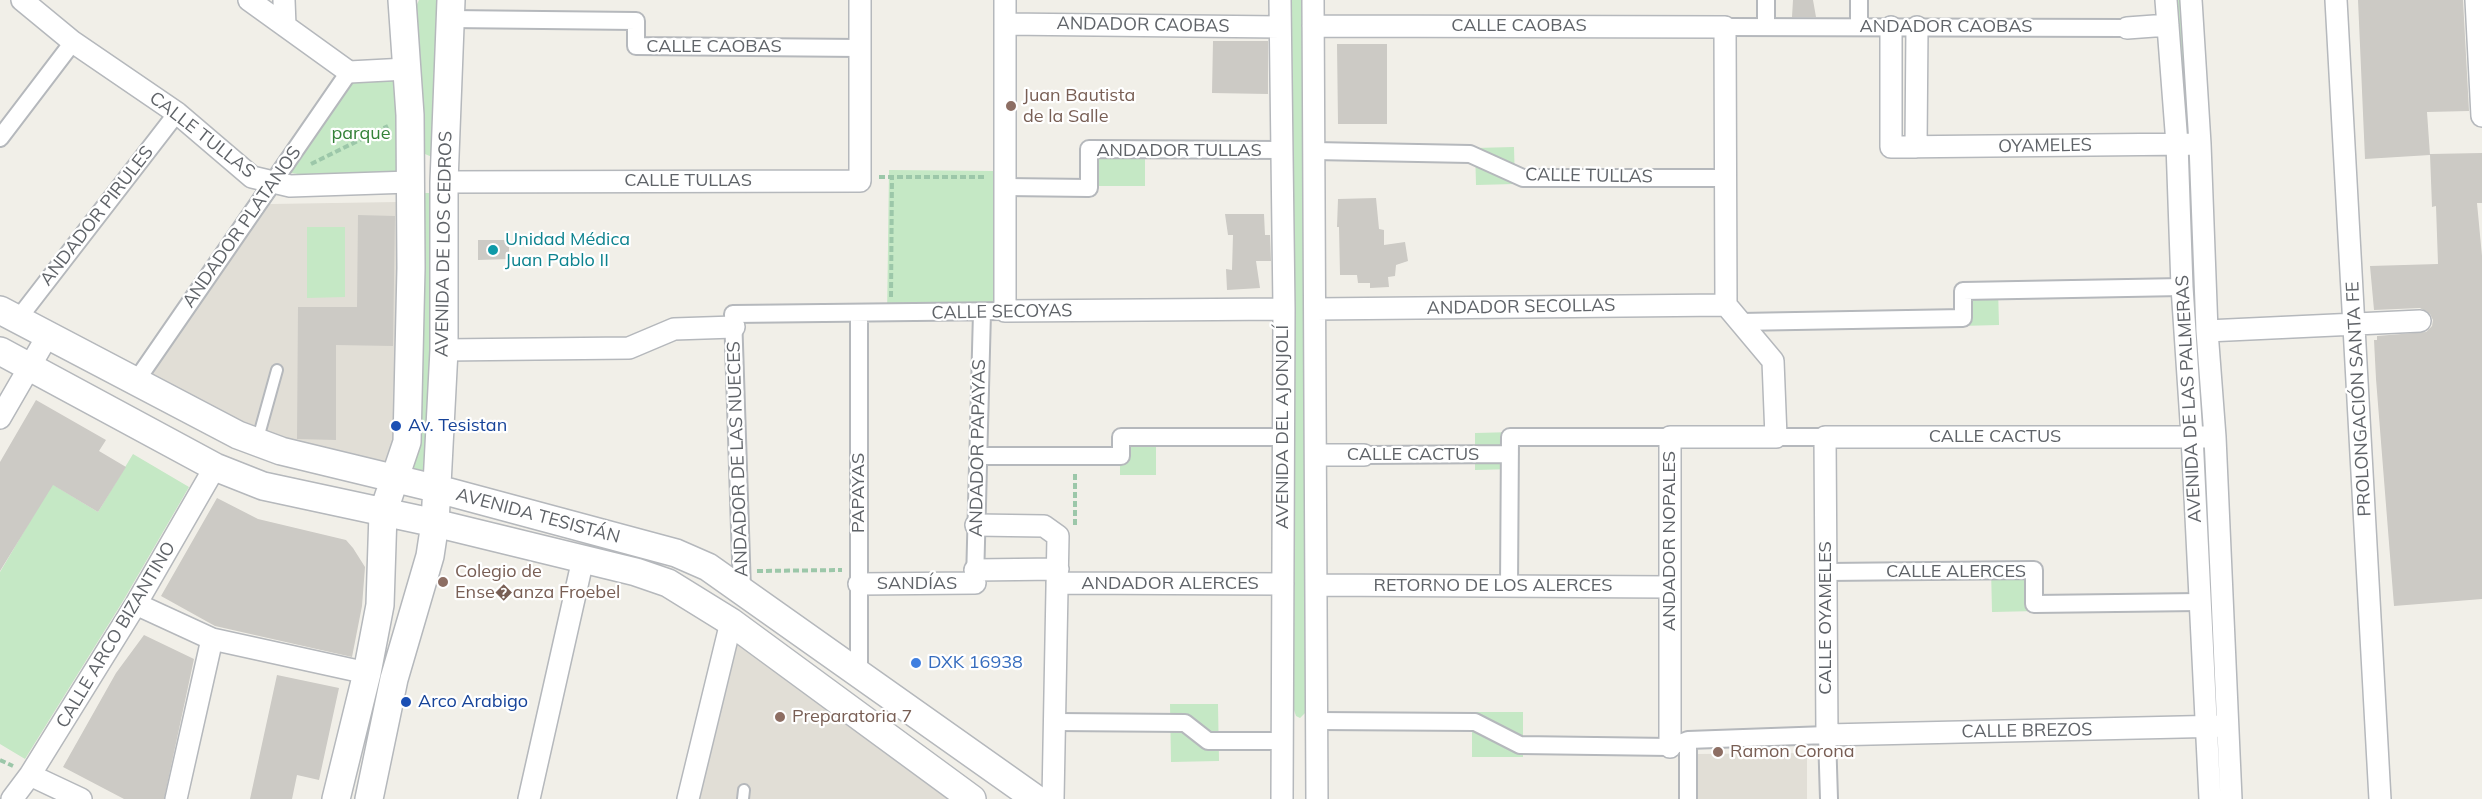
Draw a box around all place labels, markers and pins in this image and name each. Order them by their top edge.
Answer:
place label: Juan Bautista de la Salle [1023,85,1135,128]
marker: Juan Bautista de la Salle [1004,99,1018,113]
place label: Unidad Médica Juan Pablo II [505,229,630,272]
marker: Unidad Médica Juan Pablo II [486,243,500,257]
place label: Av. Tesistan [408,415,507,437]
marker: Av. Tesistan [389,419,403,433]
place label: Colegio de Ense�anza Froebel [455,561,620,604]
marker: Colegio de Ense�anza Froebel [436,575,450,589]
place label: DXK 16938 [928,652,1023,674]
marker: DXK 16938 [909,656,923,670]
place label: Arco Arabigo [418,691,528,713]
marker: Arco Arabigo [399,695,413,709]
place label: Preparatoria 7 [792,706,912,728]
marker: Preparatoria 7 [773,710,787,724]
place label: Ramon Corona [1730,741,1855,763]
marker: Ramon Corona [1711,745,1725,759]

